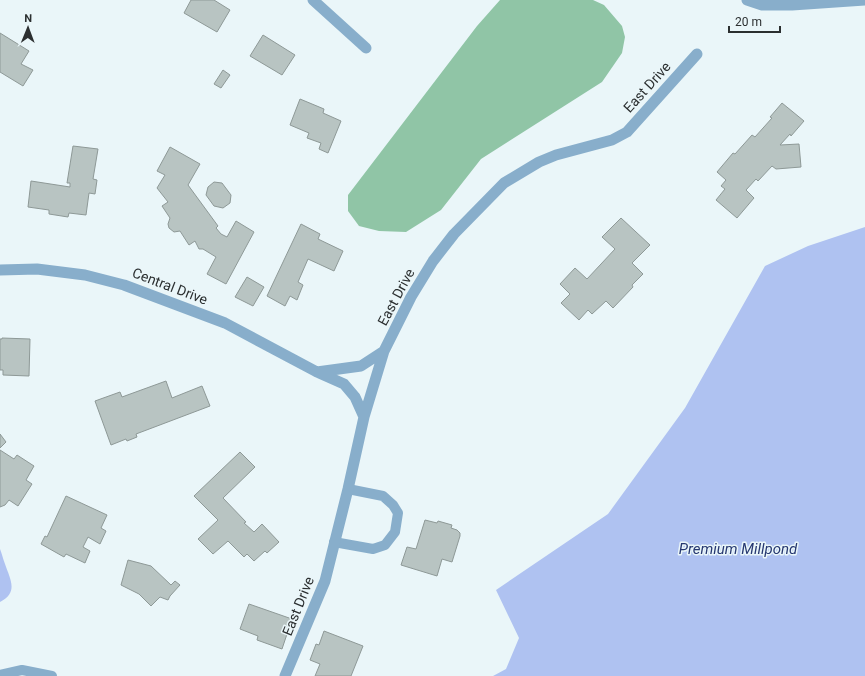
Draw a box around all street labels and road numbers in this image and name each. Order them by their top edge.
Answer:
street label: East Drive [620,58,674,116]
street label: Central Drive [130,264,210,308]
street label: East Drive [374,266,418,328]
street label: East Drive [279,574,317,638]

